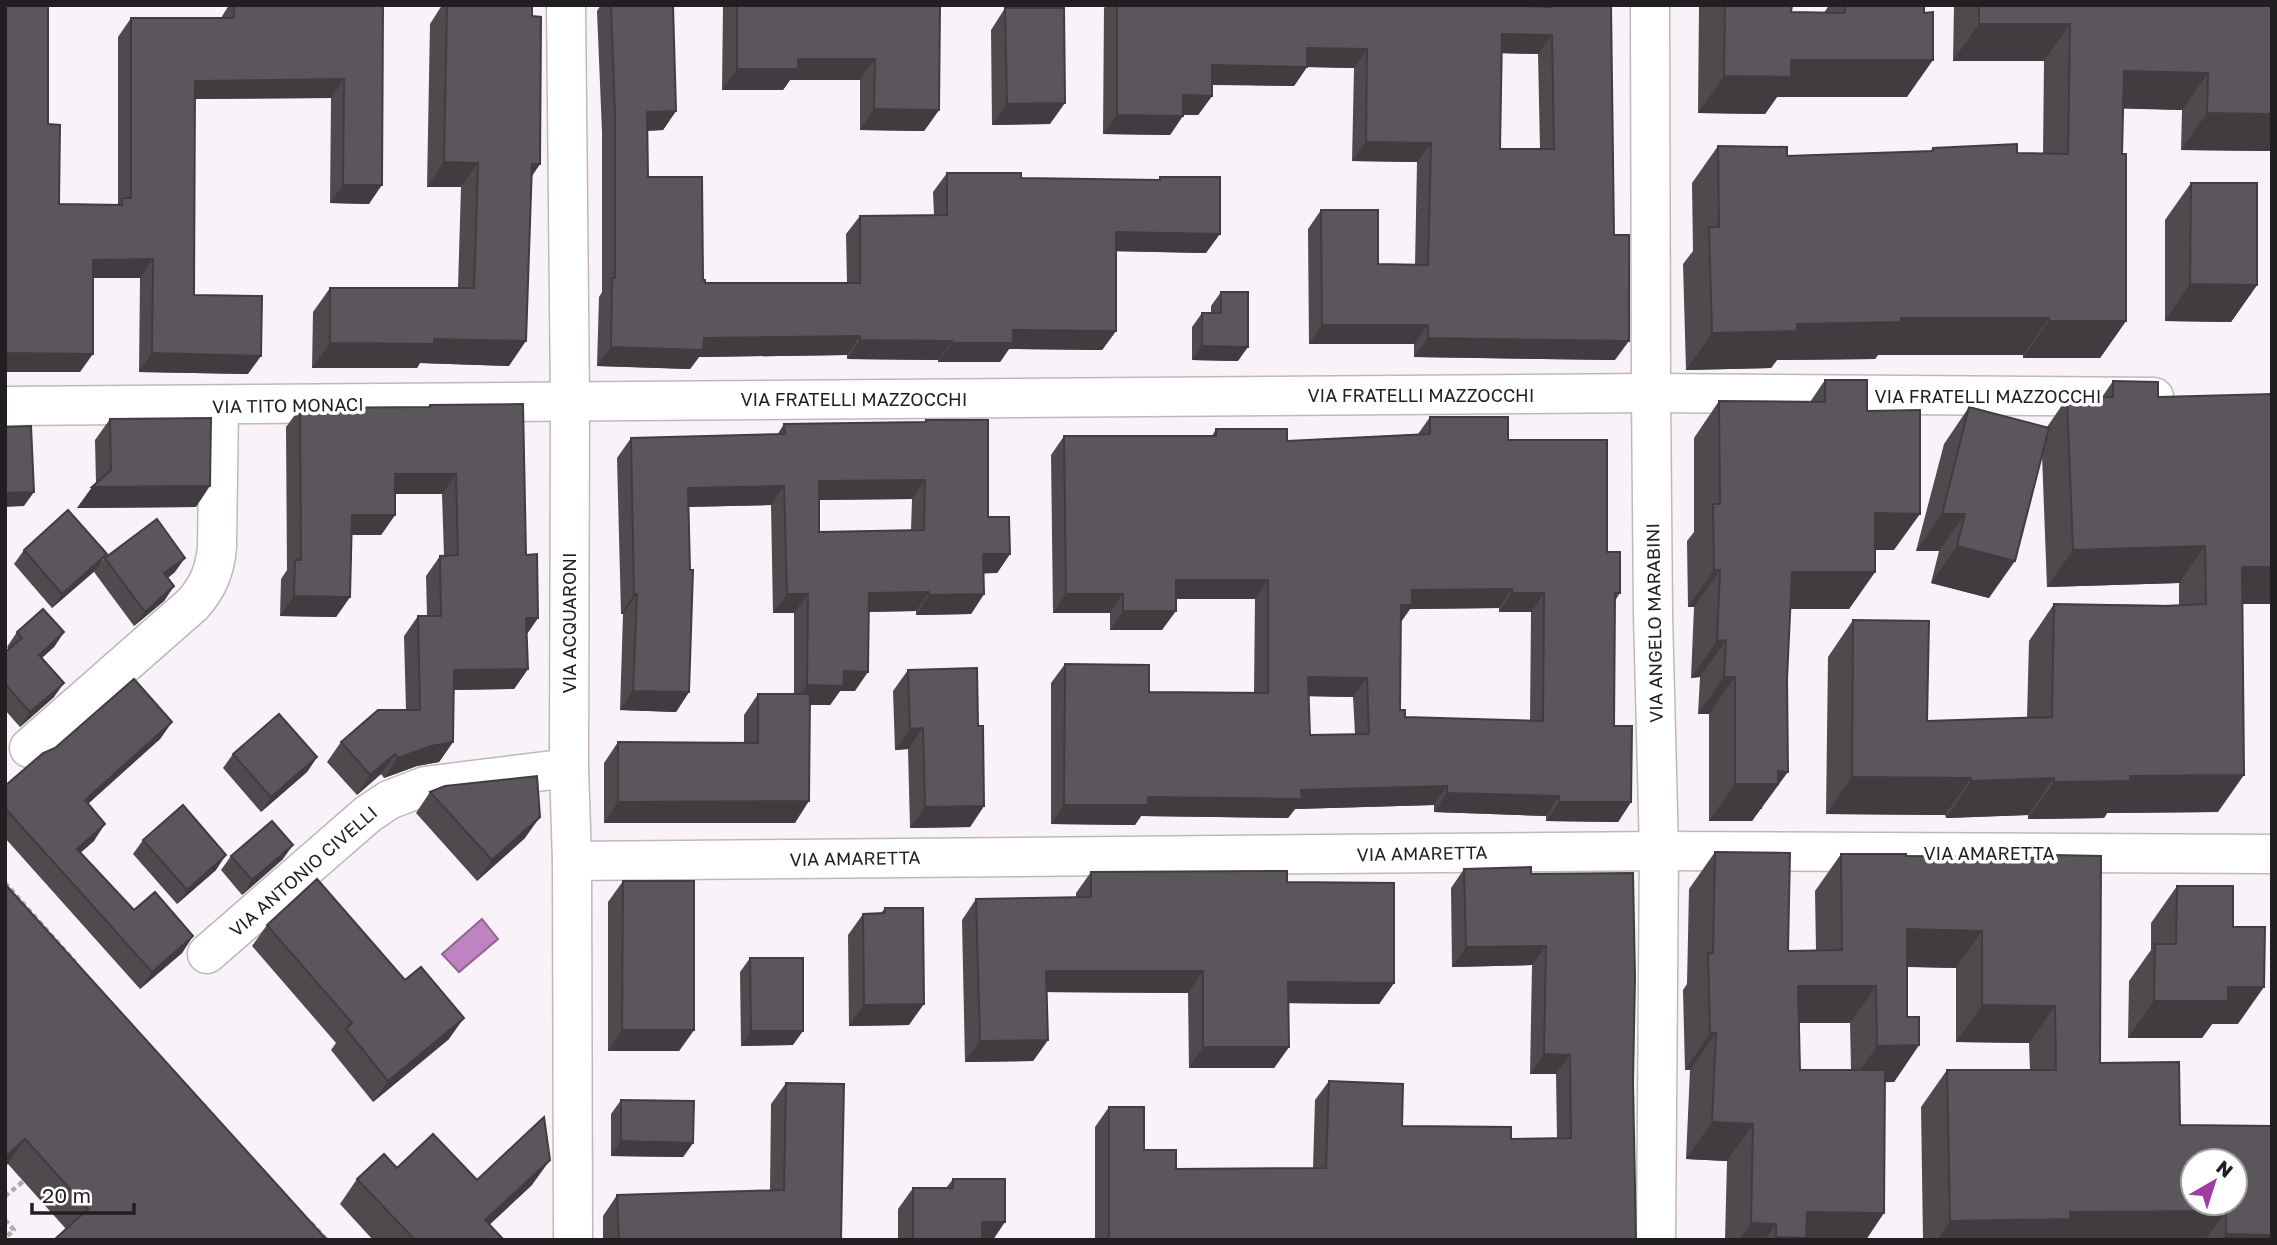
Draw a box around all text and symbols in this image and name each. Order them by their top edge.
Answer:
street label: VIA FRATELLI MAZZOCCHI [1308,384,1534,406]
street label: VIA FRATELLI MAZZOCCHI [1875,385,2101,407]
street label: VIA FRATELLI MAZZOCCHI [741,388,967,410]
street label: VIA TITO MONACI [212,393,364,417]
street label: VIA ANGELO MARABINI [1641,523,1667,723]
street label: VIA ACQUARONI [558,552,580,694]
street label: VIA ANTONIO CIVELLI [225,801,381,941]
street label: VIA AMARETTA [1356,841,1488,865]
street label: VIA AMARETTA [1924,842,2054,864]
street label: VIA AMARETTA [789,846,921,870]
north arrow [2179,1147,2249,1217]
text: N [2212,1155,2238,1182]
scale bar [32,1172,133,1216]
text: 20 m [42,1182,91,1208]

